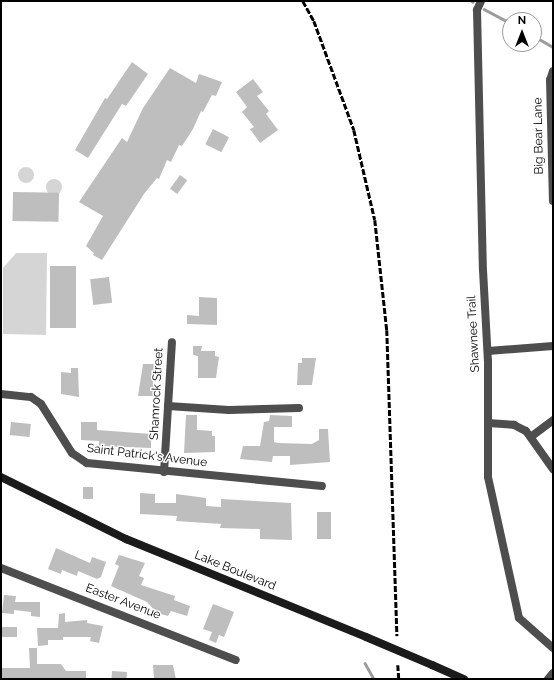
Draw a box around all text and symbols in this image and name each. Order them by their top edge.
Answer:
north arrow [502,12,542,52]
text: N [518,14,526,27]
street label: Big Bear Lane [531,97,547,175]
street label: Shawnee Trail [465,295,483,373]
street label: Shamrock Street [147,348,167,440]
street label: Saint Patrick's Avenue [86,441,208,471]
street label: Lake Boulevard [192,548,278,594]
street label: Easter Avenue [83,581,163,623]

